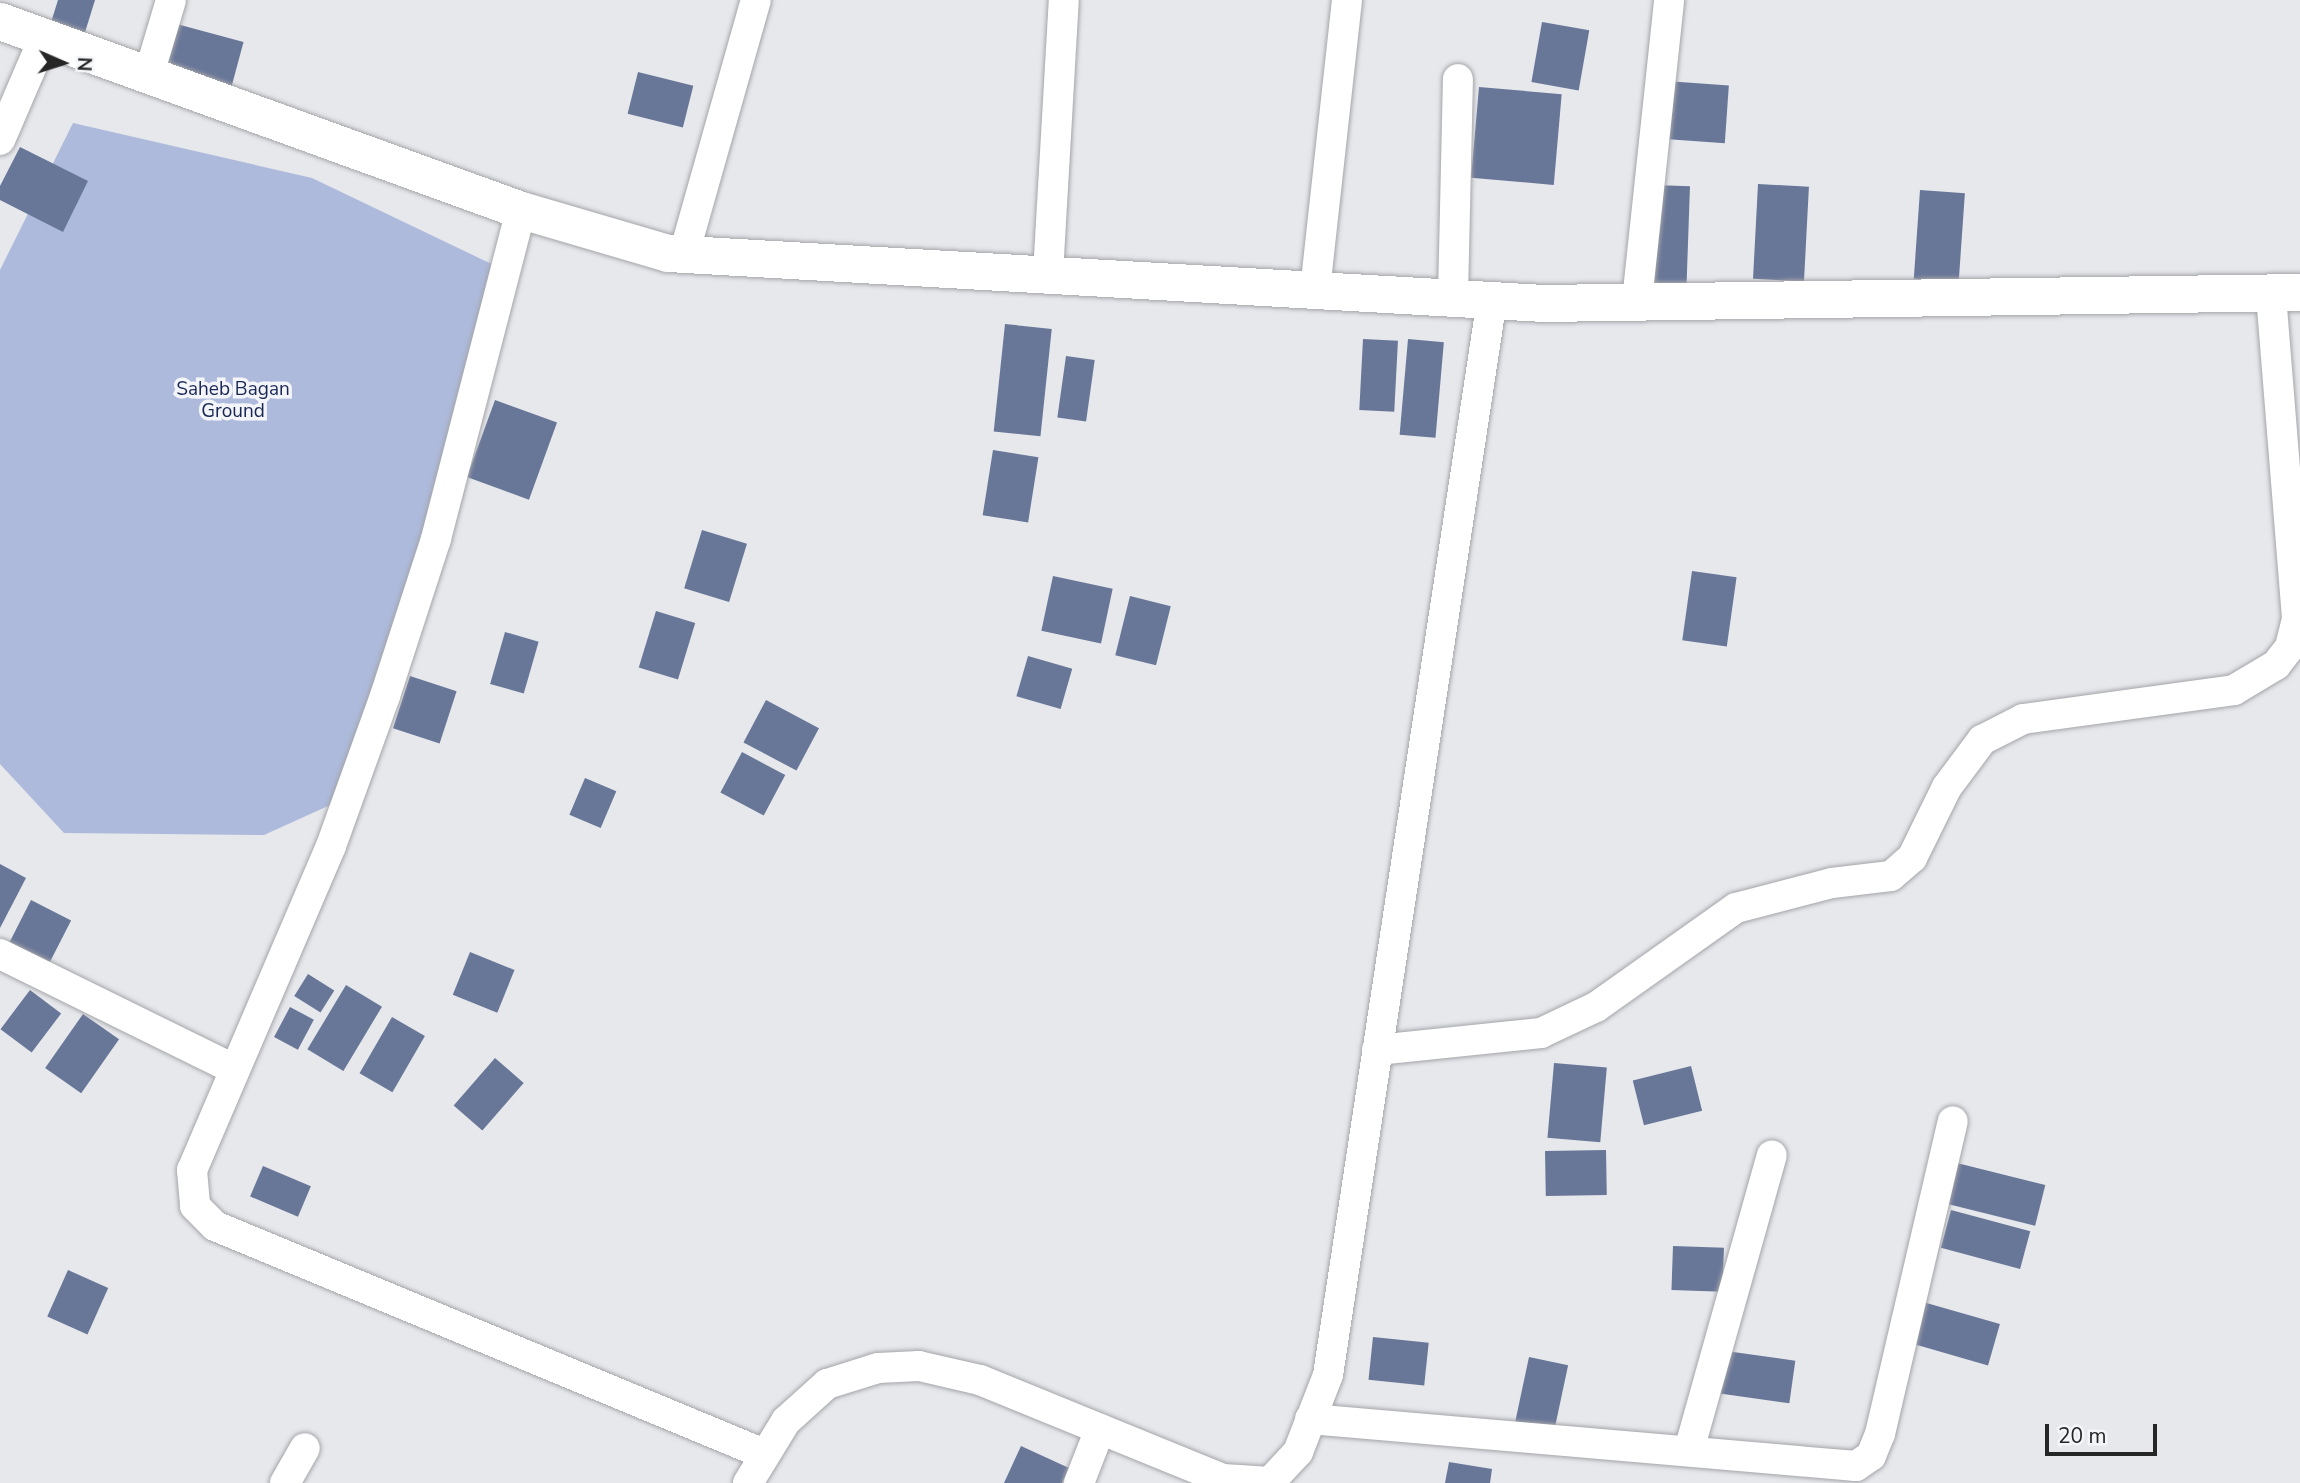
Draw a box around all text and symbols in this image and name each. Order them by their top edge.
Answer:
north arrow [28,28,98,98]
text: N [71,56,97,72]
park label: Saheb Bagan Ground [176,379,290,423]
scale bar [2048,1410,2160,1454]
text: 20 m [2058,1422,2107,1450]

